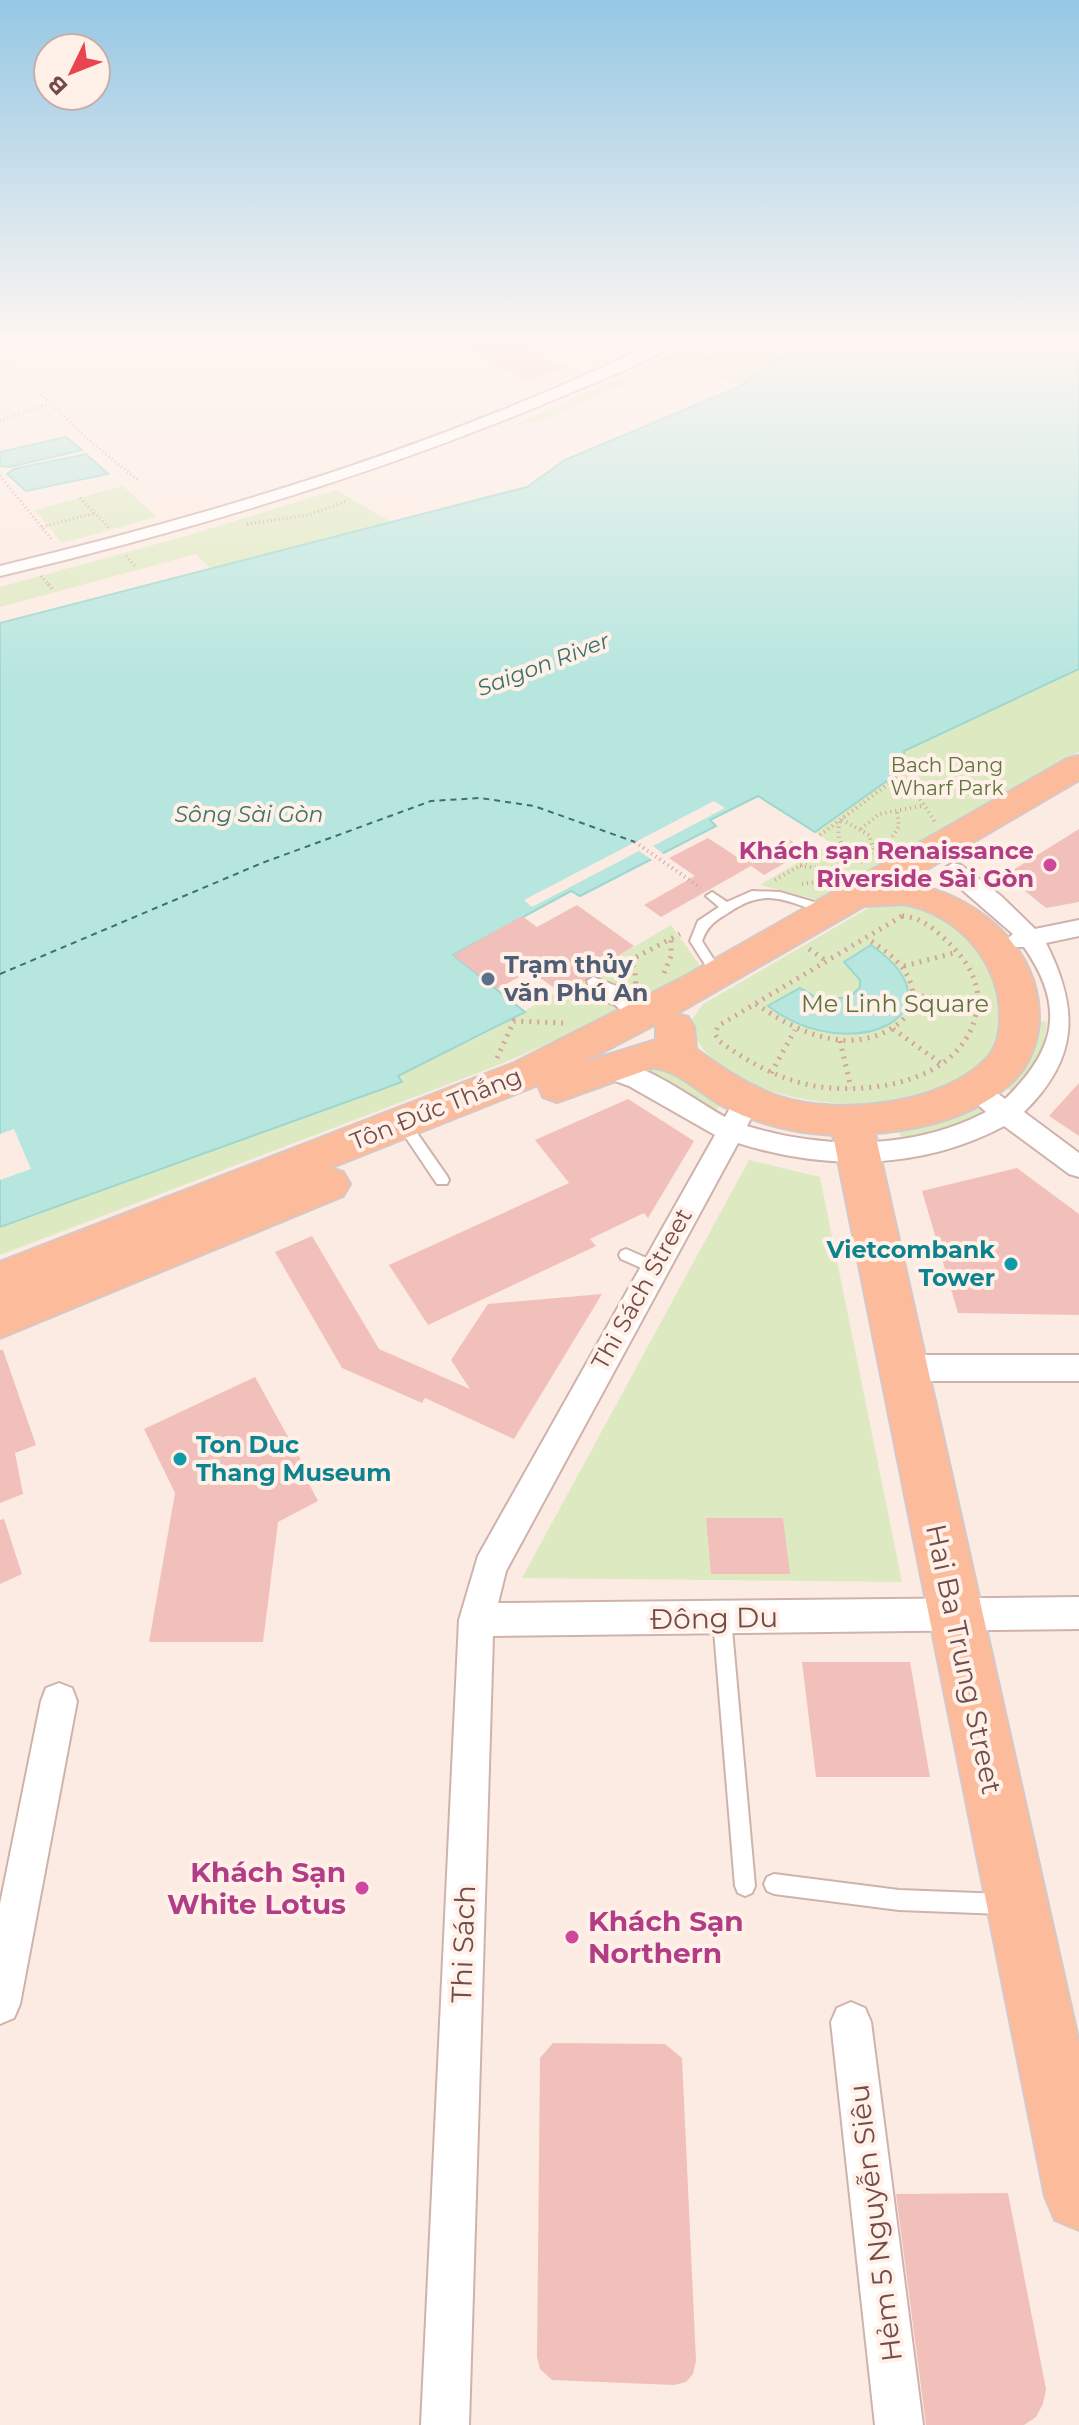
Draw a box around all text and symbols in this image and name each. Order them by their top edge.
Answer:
north arrow [32,32,112,112]
text: B [42,70,73,101]
water label: Saigon River [473,626,614,702]
park label: Bach Dang Wharf Park [891,753,1003,800]
water label: Sông Sài Gòn [175,801,323,828]
place label: Khách sạn Renaissance Riverside Sài Gòn [739,836,1034,893]
marker: Khách sạn Renaissance Riverside Sài Gòn [1041,856,1059,874]
place label: Trạm thủy văn Phú An [503,950,648,1007]
marker: Trạm thủy văn Phú An [479,970,497,988]
park label: Me Linh Square [801,989,989,1018]
street label: Tôn Đức Thắng [346,1061,526,1156]
street label: Thi Sách Street [585,1203,698,1375]
place label: Vietcombank Tower [825,1235,995,1292]
marker: Vietcombank Tower [1002,1255,1020,1273]
place label: Ton Duc Thang Museum [196,1430,391,1487]
marker: Ton Duc Thang Museum [171,1450,189,1468]
street label: Hai Ba Trung Street [919,1521,1009,1797]
street label: Đông Du [650,1600,778,1636]
place label: Khách Sạn White Lotus [167,1855,346,1921]
marker: Khách Sạn White Lotus [353,1879,371,1897]
street label: Thi Sách [444,1884,482,2004]
place label: Khách Sạn Northern [588,1904,744,1970]
marker: Khách Sạn Northern [563,1928,581,1946]
street label: Hẻm 5 Nguyễn Siêu [841,2082,909,2364]

